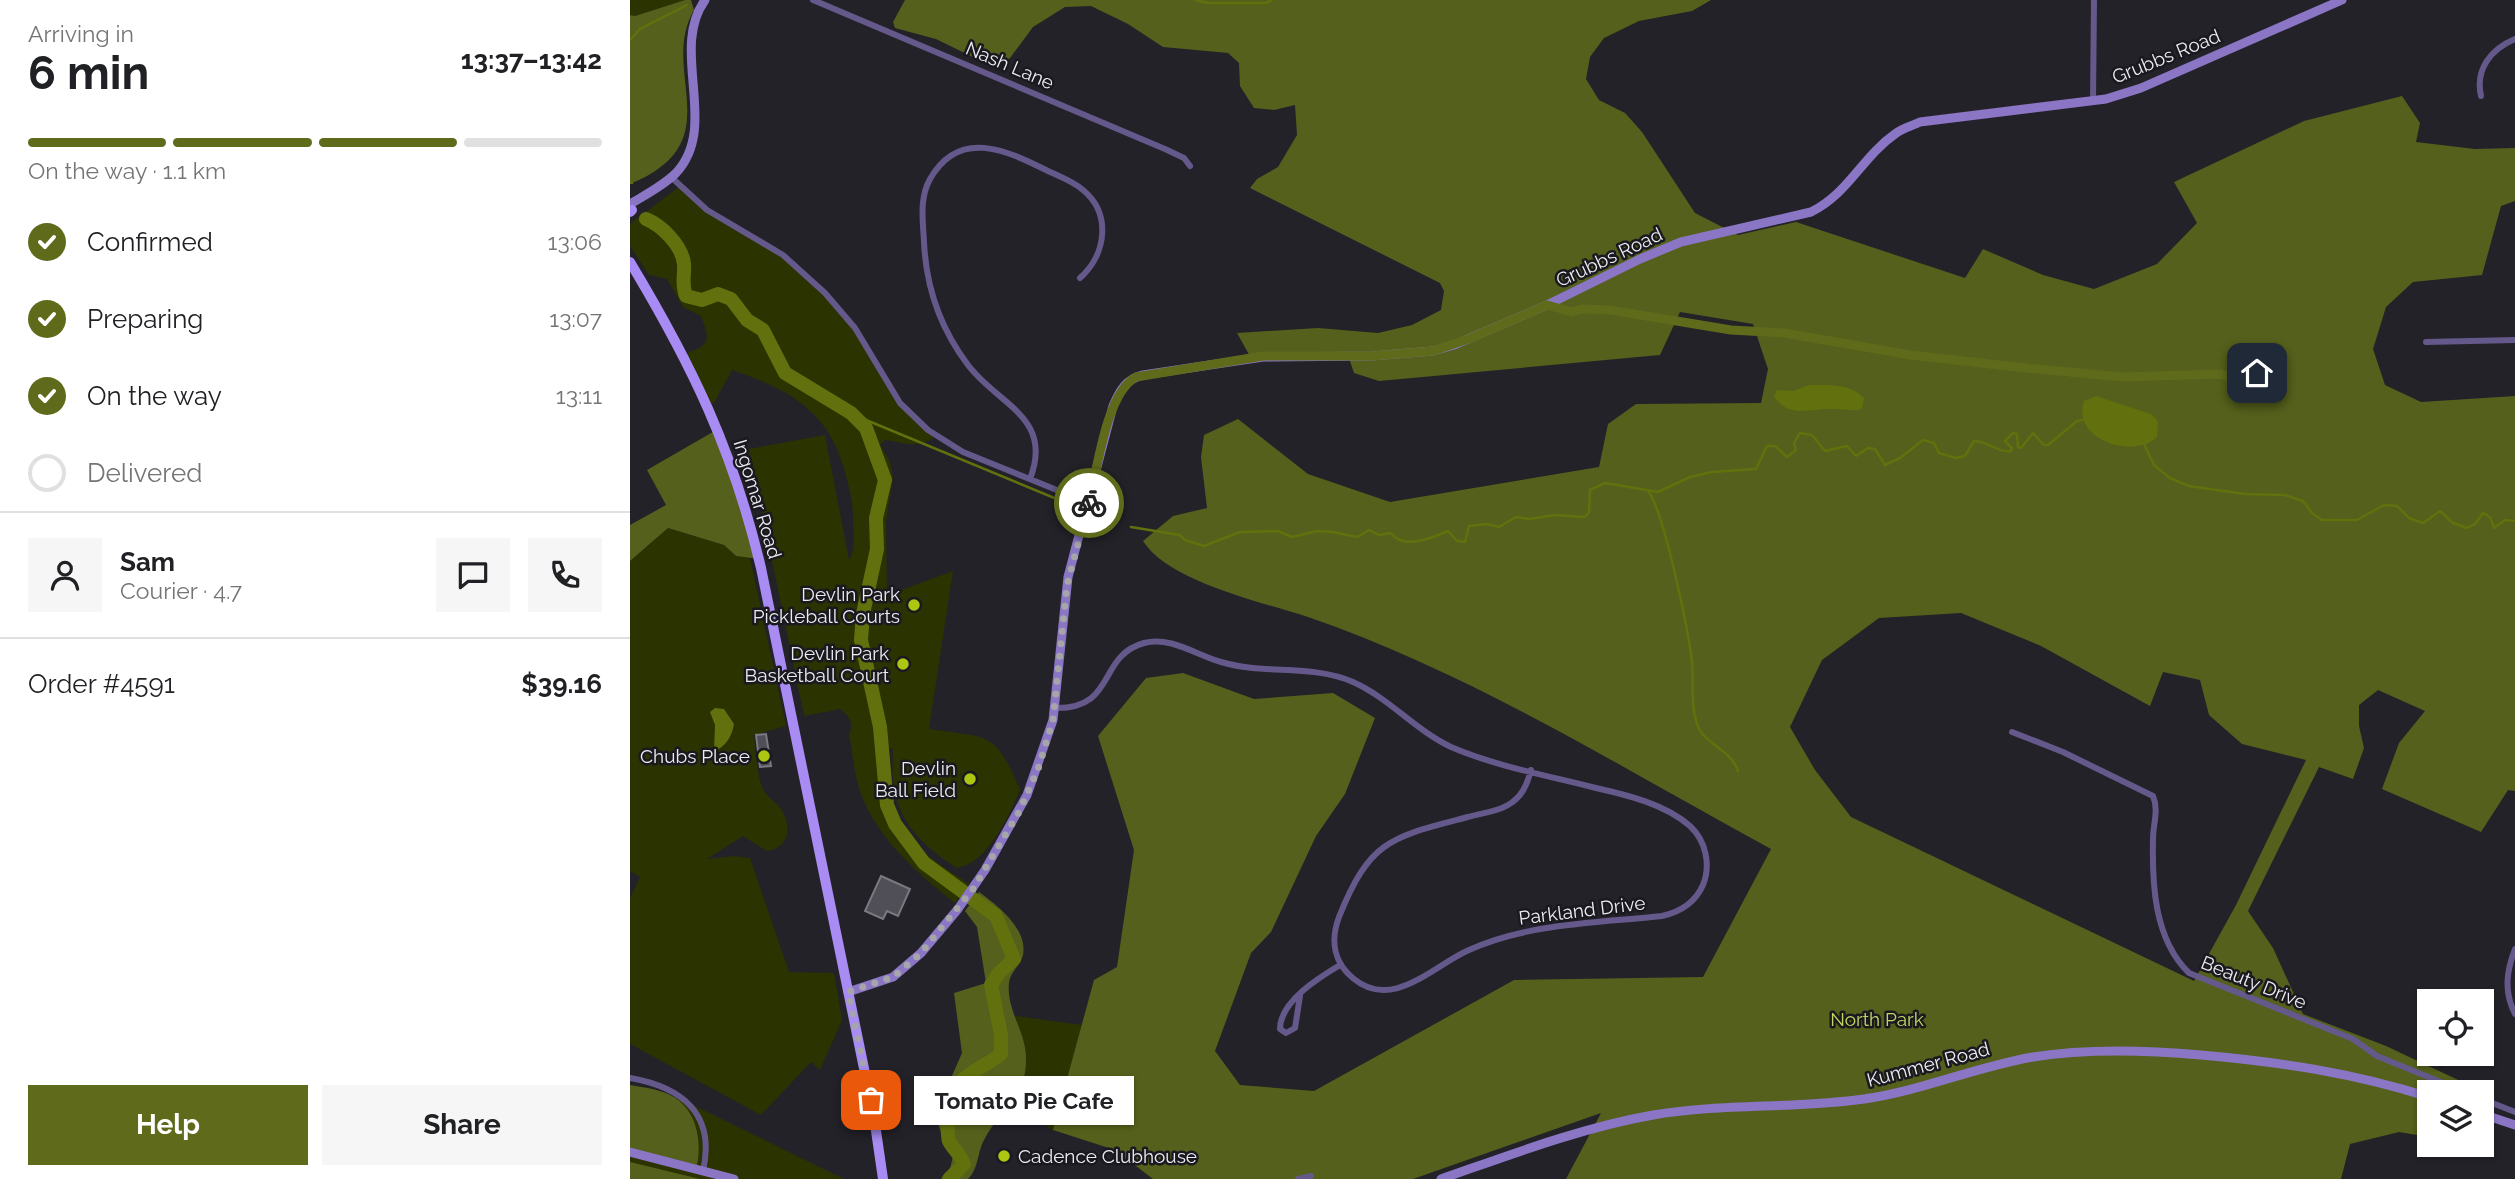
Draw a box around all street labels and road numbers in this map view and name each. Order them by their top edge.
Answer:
street label: Grubbs Road [2109,24,2223,88]
street label: Nash Lane [963,37,1057,93]
street label: Grubbs Road [1552,223,1666,291]
street label: Ingomar Road [729,437,787,561]
street label: Parkland Drive [1517,891,1647,929]
street label: Beauty Drive [2198,951,2310,1013]
street label: Kummer Road [1864,1037,1992,1091]

